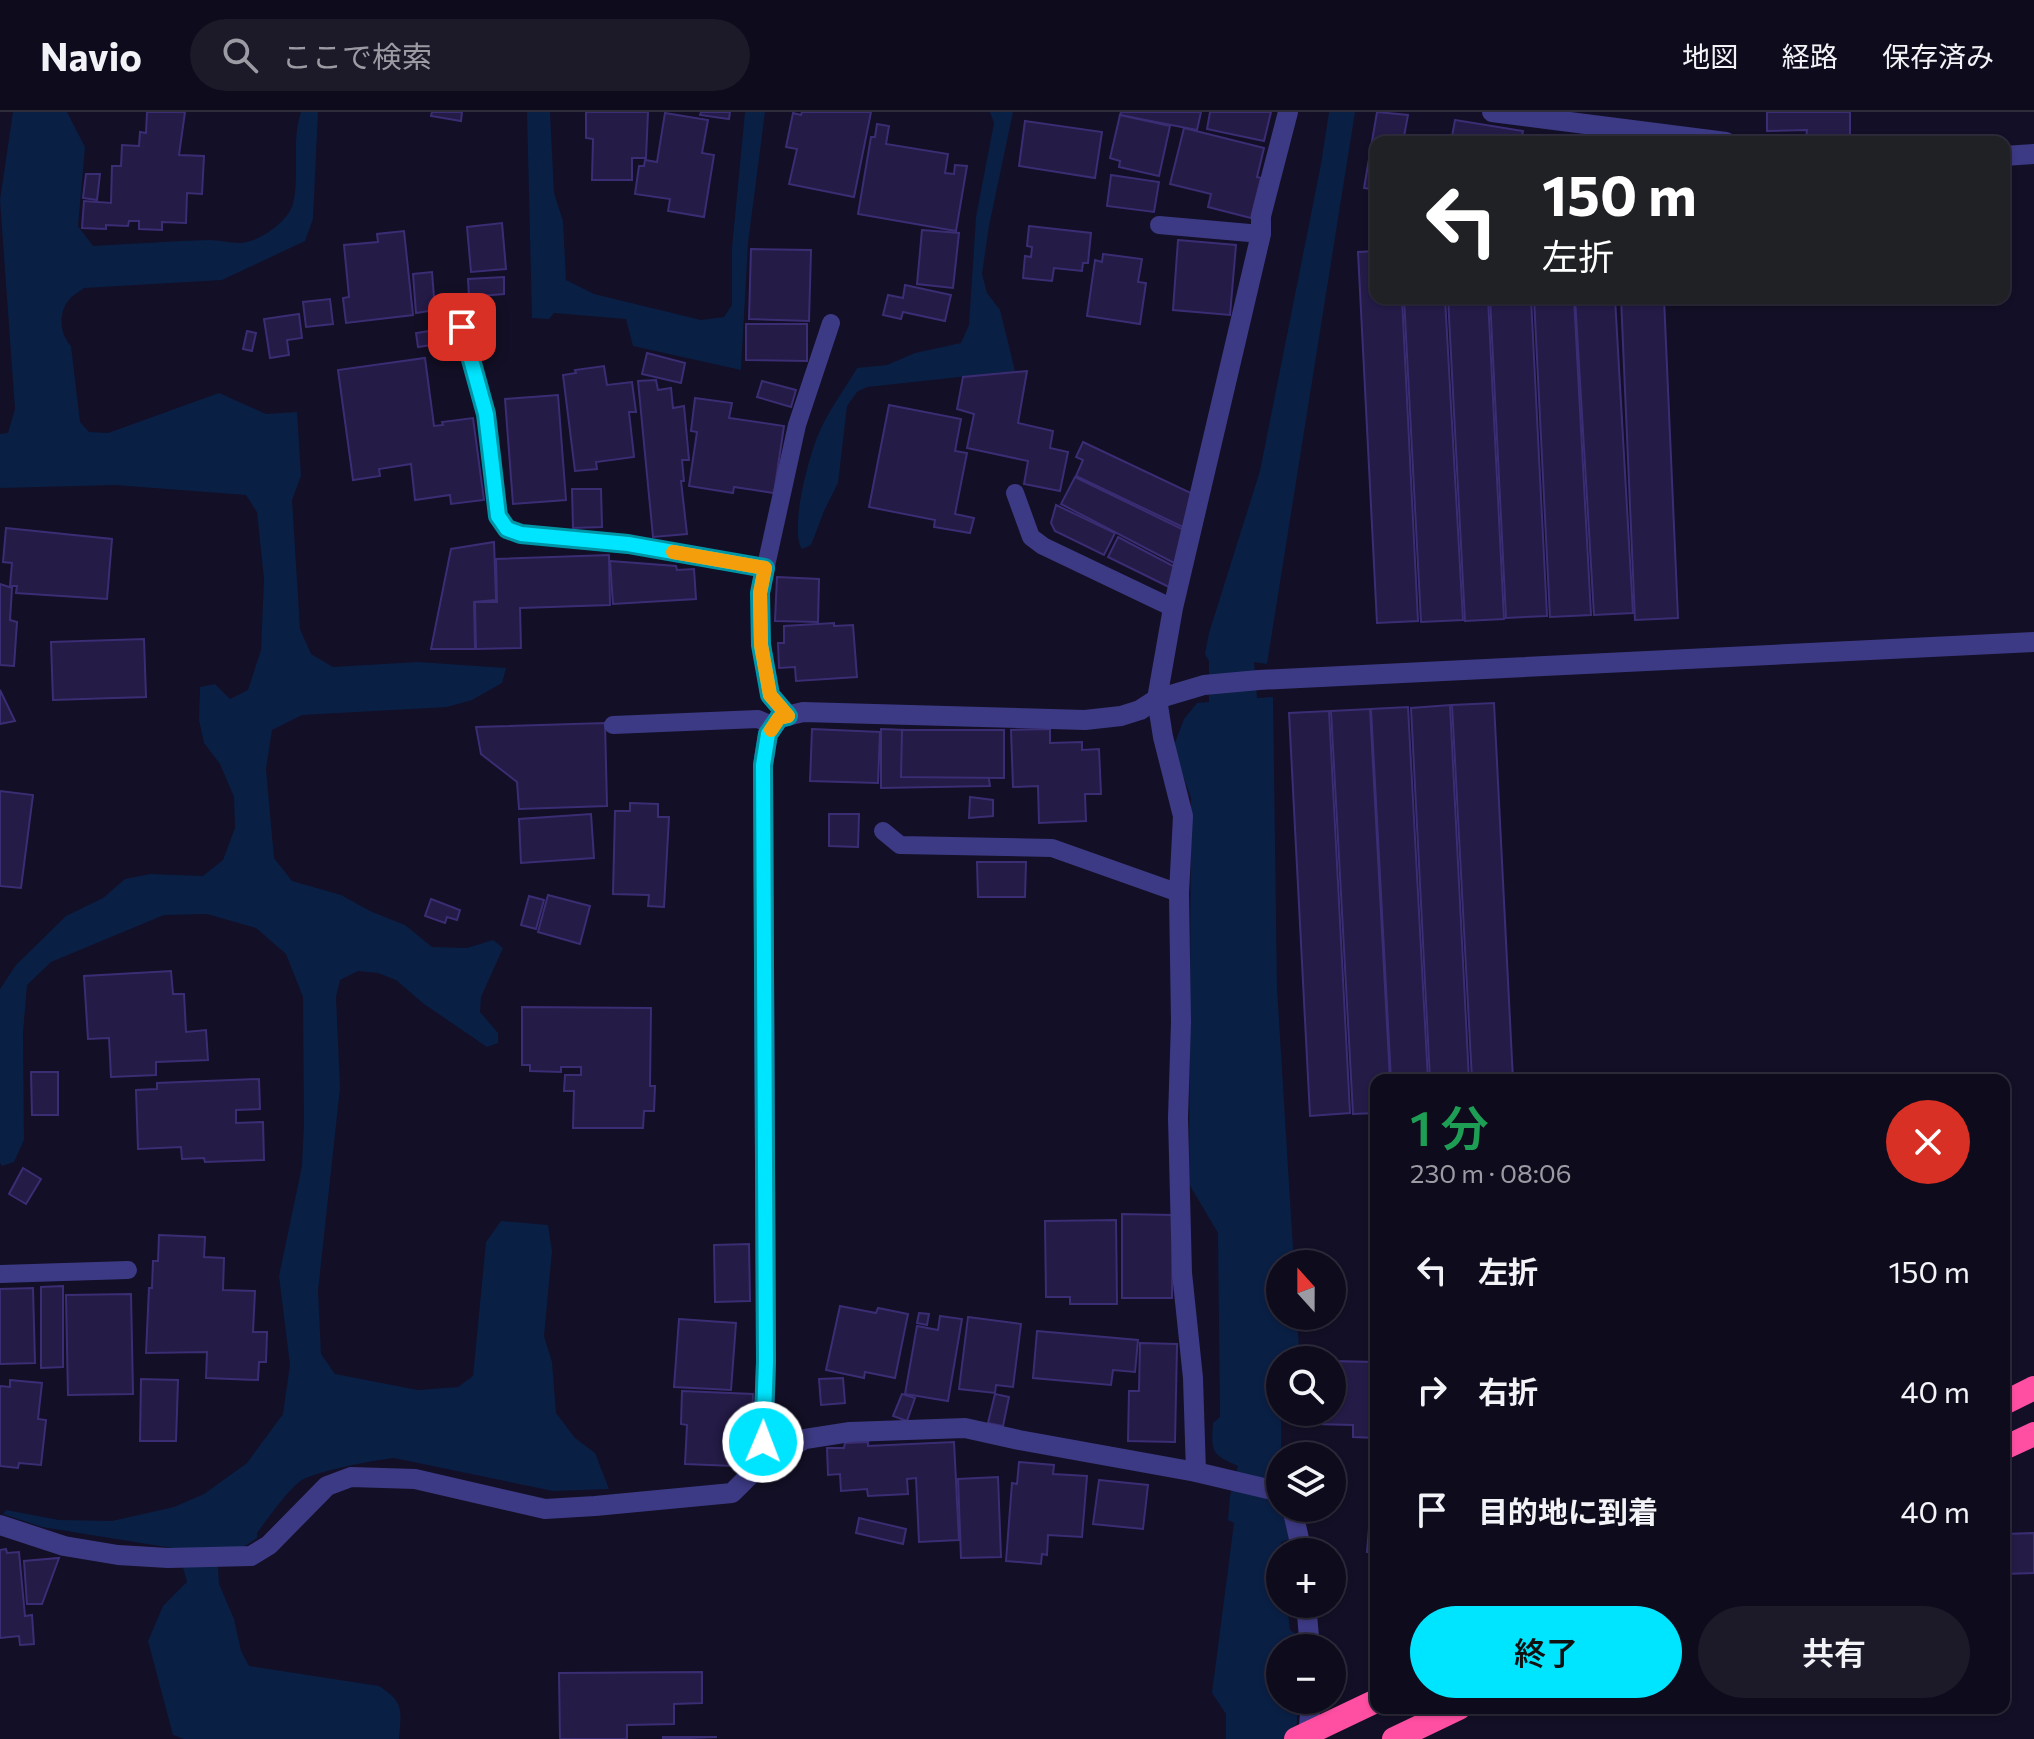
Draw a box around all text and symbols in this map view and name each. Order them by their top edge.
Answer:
search box [190,19,750,91]
text: Navio [40,32,142,79]
icon: search [218,33,262,77]
text: ここで検索 [282,37,432,74]
text: 地図 [1682,39,1738,73]
text: 経路 [1782,39,1838,73]
text: 保存済み [1882,39,1994,73]
text: 150 m [1542,159,1697,228]
icon: left [1410,168,1514,272]
text: 左折 [1542,233,1614,277]
pin [428,293,496,361]
icon: arrive [440,305,484,349]
text: 1 分 [1410,1097,1489,1156]
button: close [1886,1100,1970,1184]
text: 230 m · 08:06 [1410,1157,1572,1188]
icon: left [1410,1248,1454,1292]
north arrow [1266,1250,1346,1330]
map controls [1266,1250,1346,1714]
text: 左折 [1478,1252,1538,1289]
text: 150 m [1888,1252,1970,1289]
button: search [1266,1346,1346,1426]
icon: right [1410,1368,1454,1412]
text: 右折 [1478,1372,1538,1409]
text: 40 m [1901,1372,1970,1409]
position arrow [721,1400,805,1484]
button: layers [1266,1442,1346,1522]
icon: arrive [1410,1488,1454,1532]
text: 目的地に到着 [1478,1492,1658,1529]
text: 40 m [1901,1492,1970,1529]
button: + [1266,1538,1346,1618]
button: 終了 [1410,1606,1682,1698]
button: 共有 [1698,1606,1970,1698]
button: − [1266,1634,1346,1714]

